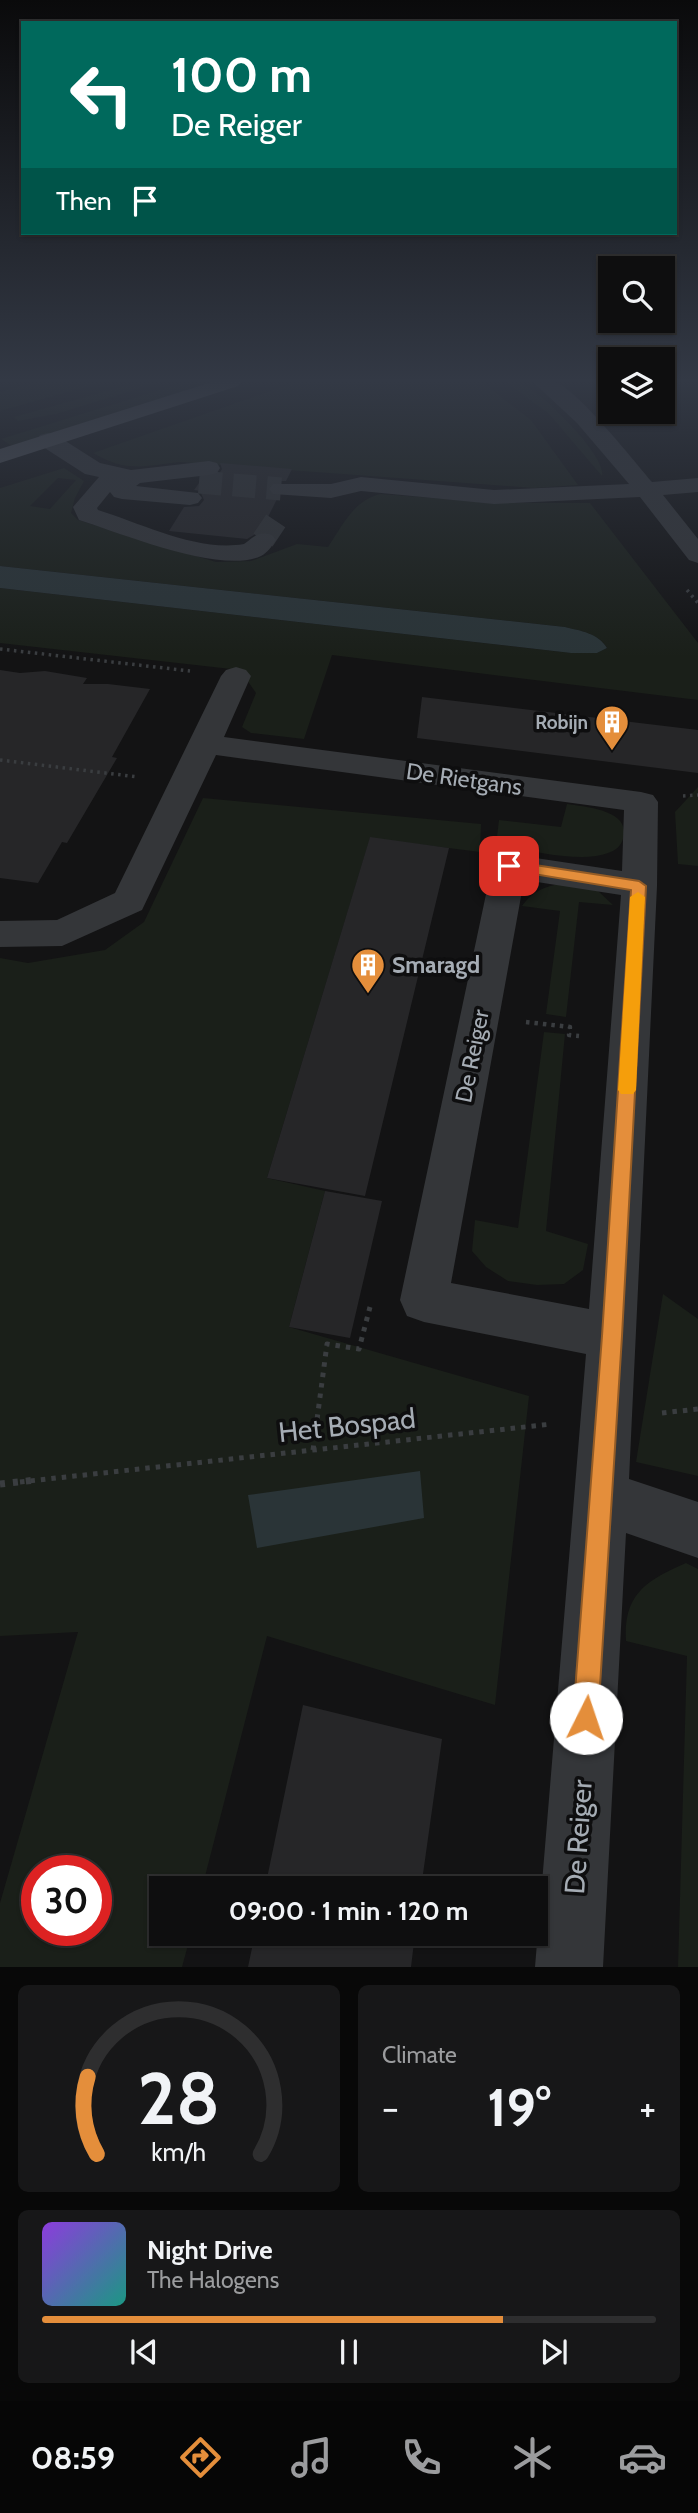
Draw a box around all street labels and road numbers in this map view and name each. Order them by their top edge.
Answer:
street label: De Rietgans [404,757,524,801]
street label: De Reiger [449,1006,495,1105]
street label: Het Bospad [277,1401,417,1449]
street label: De Reiger [557,1779,599,1895]

